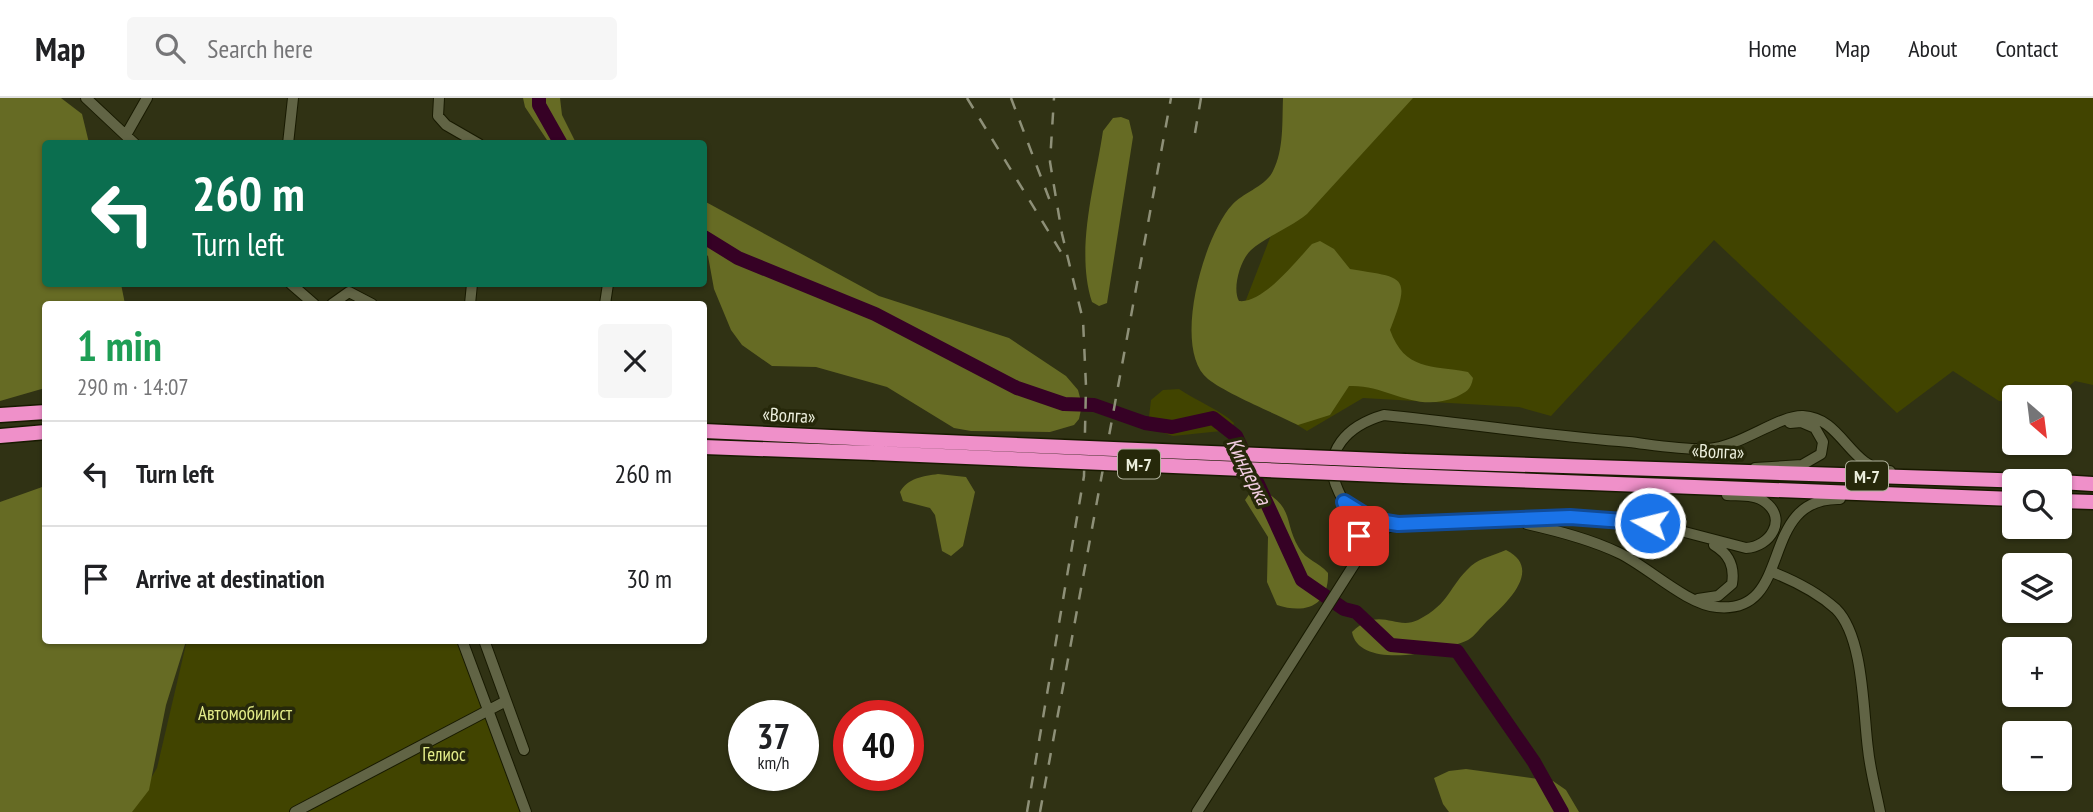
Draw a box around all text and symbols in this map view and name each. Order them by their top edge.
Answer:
search box [127,17,617,80]
text: Map [35,27,85,70]
icon: search [151,29,189,67]
text: Search here [207,32,313,65]
text: Home [1748,33,1797,64]
text: Map [1835,33,1870,64]
text: About [1908,33,1957,64]
text: Contact [1995,33,2058,64]
text: 260 m [192,161,305,225]
icon: left [77,168,168,259]
text: Turn left [192,223,284,265]
text: 1 min [77,318,162,373]
button: close [598,324,672,398]
text: 290 m · 14:07 [77,372,189,401]
north arrow [2002,385,2072,455]
map controls [2002,385,2072,791]
street label: «Волга» [762,402,816,428]
water label: Киндерка [1221,433,1278,511]
street label: «Волга» [1691,438,1745,464]
road number: М-7 [1118,450,1160,478]
icon: left [77,455,115,493]
text: Turn left [136,457,214,490]
text: 260 m [614,457,672,490]
road number: М-7 [1846,462,1888,490]
button: search [2002,469,2072,539]
position arrow [1613,486,1687,560]
pin [1329,506,1389,566]
icon: arrive [1340,517,1378,555]
button: layers [2002,553,2072,623]
icon: arrive [77,560,115,598]
text: Arrive at destination [136,562,325,595]
text: 30 m [626,562,672,595]
button: + [2002,637,2072,707]
speed limit sign: 40 [833,700,924,791]
park label: Автомобилист [198,701,293,725]
text: 37 [757,713,790,759]
button: − [2002,721,2072,791]
park label: Гелиос [422,742,466,766]
text: km/h [758,751,789,774]

